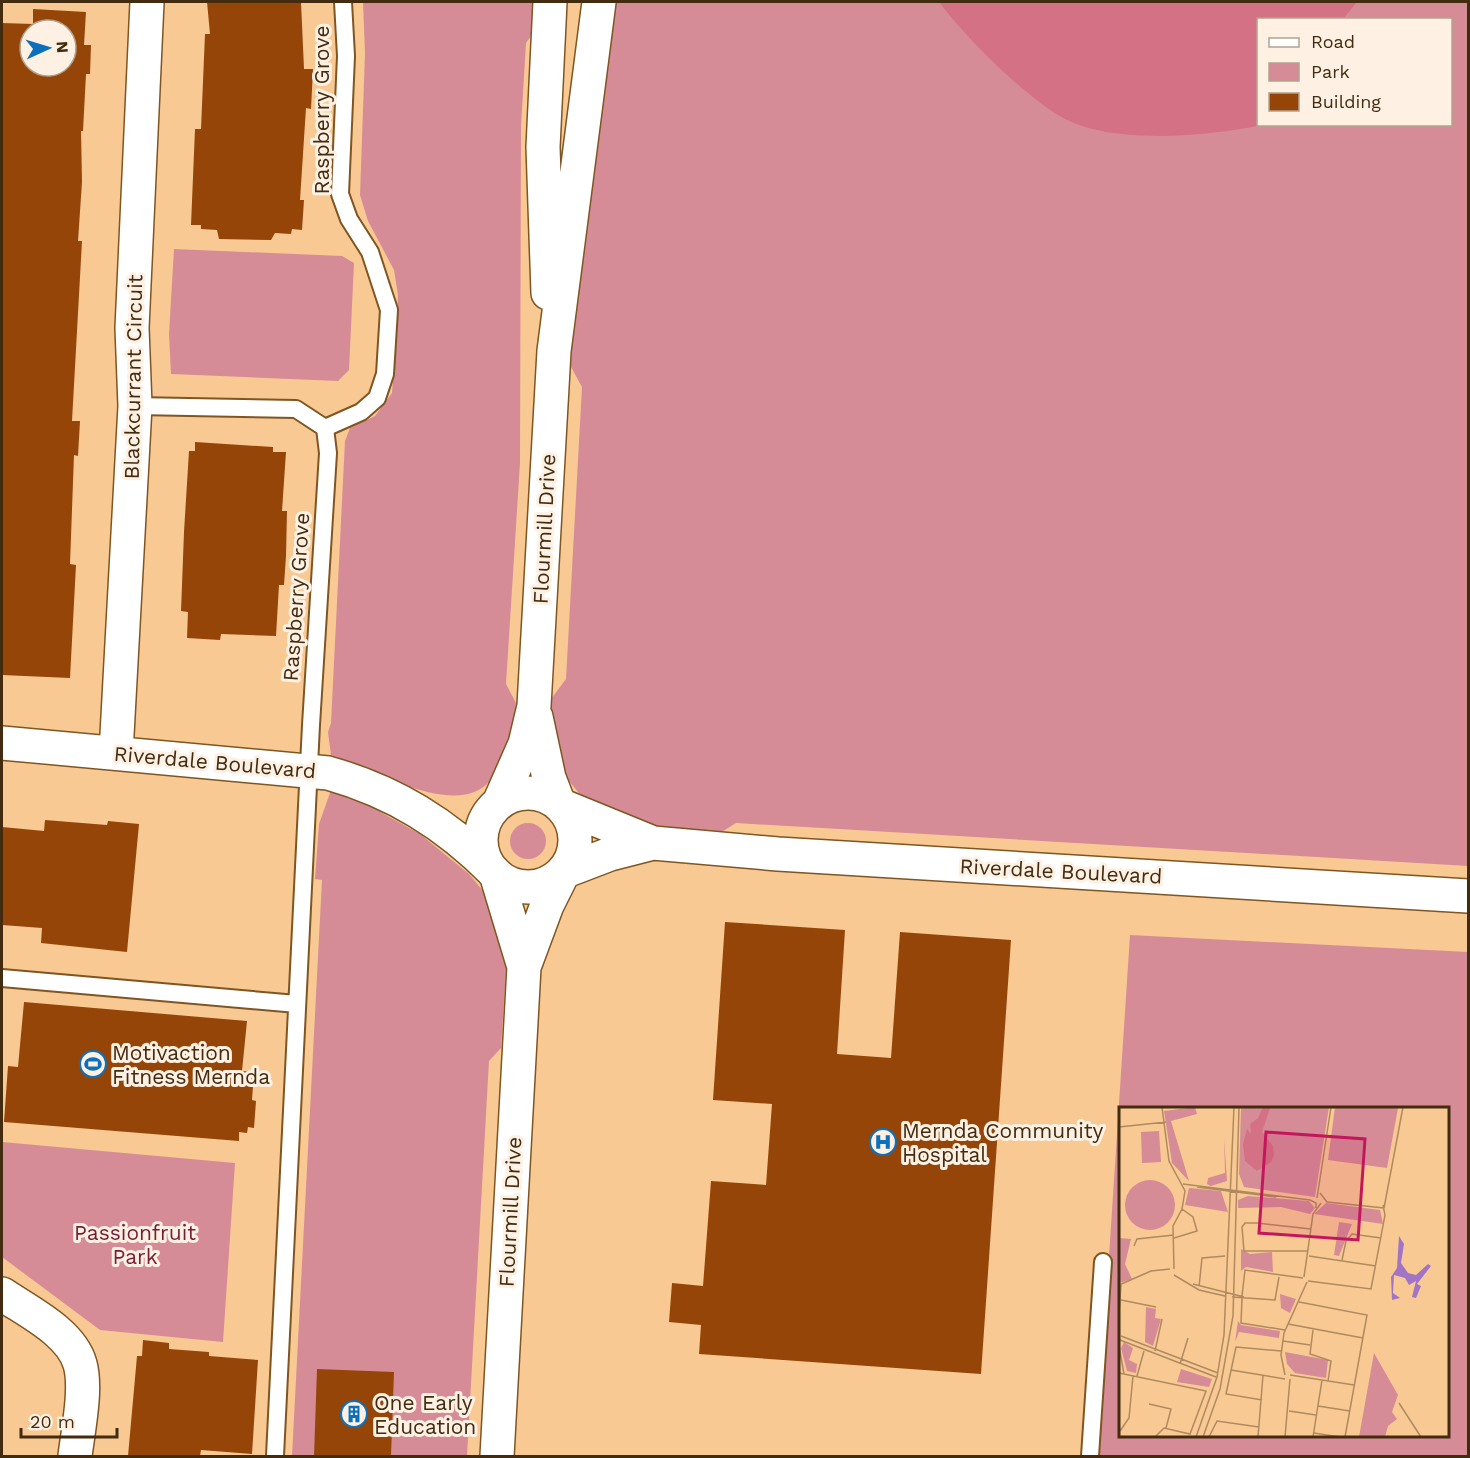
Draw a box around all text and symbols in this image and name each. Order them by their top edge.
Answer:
north arrow [18,18,78,78]
legend [1257,18,1452,126]
street label: Raspberry Grove [309,25,334,195]
text: Road [1311,31,1355,52]
text: N [53,40,72,54]
text: Park [1311,61,1350,82]
text: Building [1311,91,1381,112]
street label: Blackcurrant Circuit [119,274,147,480]
street label: Flourmill Drive [528,453,560,605]
street label: Raspberry Grove [278,512,314,682]
street label: Riverdale Boulevard [113,741,317,783]
street label: Riverdale Boulevard [959,853,1163,889]
place label: Motivaction Fitness Mernda [112,1040,270,1089]
sports icon: Motivaction Fitness Mernda [78,1049,108,1079]
inset map [1119,1107,1449,1437]
place label: Mernda Community Hospital [902,1118,1104,1167]
hospital icon: Mernda Community Hospital [868,1127,898,1157]
street label: Flourmill Drive [494,1136,526,1288]
park label: Passionfruit Park [74,1220,196,1269]
place label: One Early Education [374,1390,476,1439]
building icon: One Early Education [339,1399,369,1429]
scale bar [21,1401,117,1439]
text: 20 m [30,1411,75,1432]

